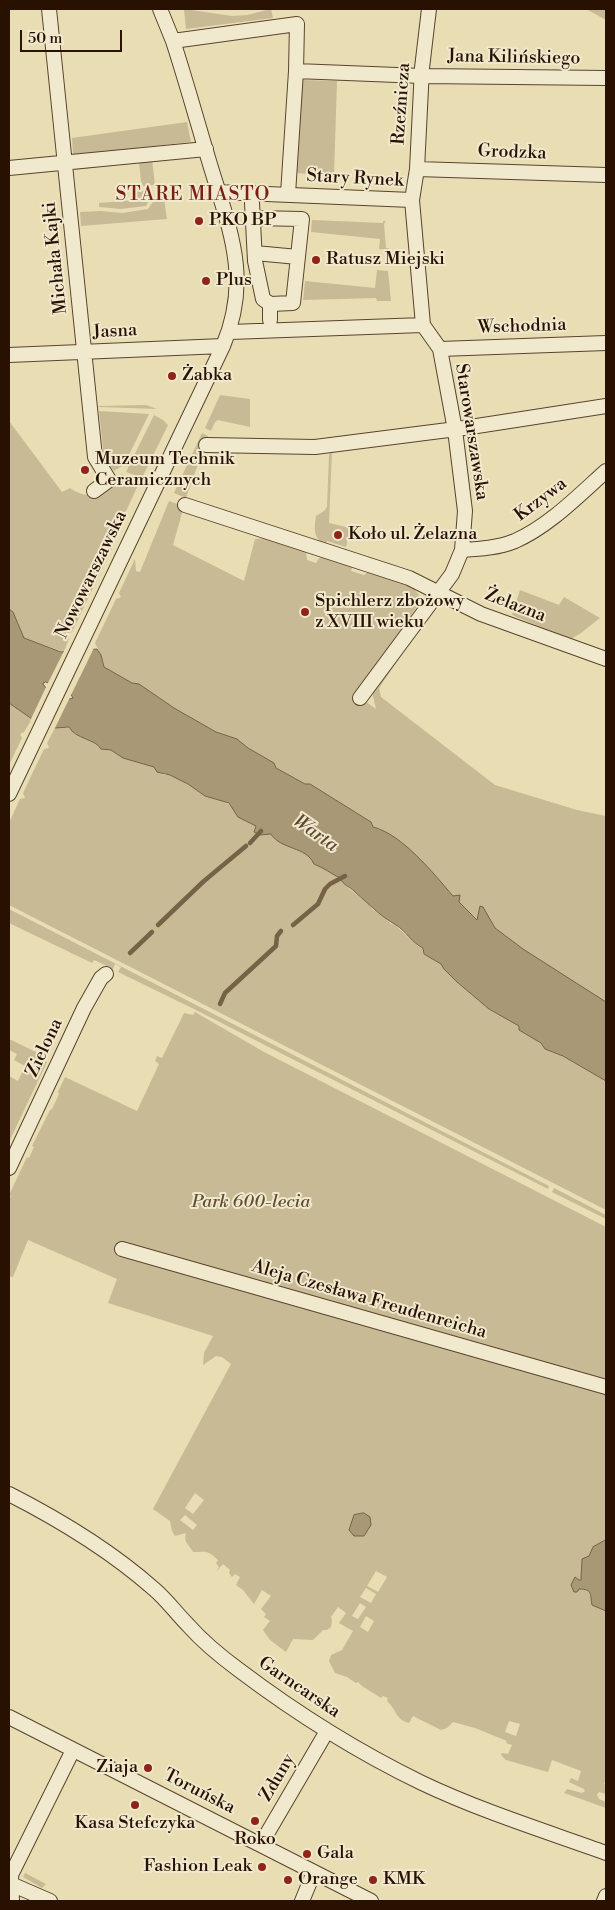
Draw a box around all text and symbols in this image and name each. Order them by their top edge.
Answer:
scale bar [22,20,125,52]
text: 50 m [28,29,62,48]
street label: Jana Kilińskiego [447,46,581,70]
street label: Rzeźnicza [388,62,416,146]
street label: Grodzka [477,141,547,165]
street label: Stary Rynek [306,166,404,192]
district label: STARE MIASTO [114,184,272,206]
street label: Michała Kajki [39,201,73,315]
place label: PKO BP [209,210,277,232]
marker: PKO BP [193,215,205,227]
place label: Ratusz Miejski [326,249,445,271]
marker: Ratusz Miejski [310,254,322,266]
place label: Plus [216,270,252,292]
marker: Plus [200,275,212,287]
street label: Wschodnia [477,315,567,339]
street label: Jasna [92,320,138,344]
street label: Starowarszawska [450,362,492,502]
place label: Żabka [182,365,232,387]
marker: Żabka [166,370,178,382]
place label: Muzeum Technik Ceramicznych [95,449,234,492]
marker: Muzeum Technik Ceramicznych [79,464,91,476]
street label: Krzywa [511,473,571,527]
street label: Nowowarszawska [52,508,132,642]
place label: Koło ul. Żelazna [348,524,477,546]
marker: Koło ul. Żelazna [332,529,344,541]
street label: Żelazna [481,584,549,628]
place label: Spichlerz zbożowy z XVIII wieku [315,591,464,634]
marker: Spichlerz zbożowy z XVIII wieku [299,606,311,618]
water label: Warta [288,810,342,858]
street label: Zielona [22,1015,68,1081]
park label: Park 600-lecia [192,1192,310,1214]
street label: Aleja Czesława Freudenreicha [249,1256,489,1344]
street label: Garncarska [254,1653,344,1723]
street label: Zduny [256,1750,300,1806]
place label: Ziaja [96,1757,138,1779]
marker: Ziaja [142,1762,154,1774]
street label: Toruńska [160,1765,238,1819]
marker: Kasa Stefczyka [129,1799,141,1811]
place label: Kasa Stefczyka [75,1813,195,1835]
marker: Roko [249,1815,261,1827]
place label: Roko [234,1829,276,1851]
place label: Gala [317,1843,354,1865]
marker: Gala [301,1848,313,1860]
place label: Fashion Leak [144,1856,252,1878]
marker: Fashion Leak [256,1861,268,1873]
place label: Orange [298,1869,358,1891]
place label: KMK [383,1869,425,1891]
marker: Orange [282,1874,294,1886]
marker: KMK [367,1874,379,1886]

